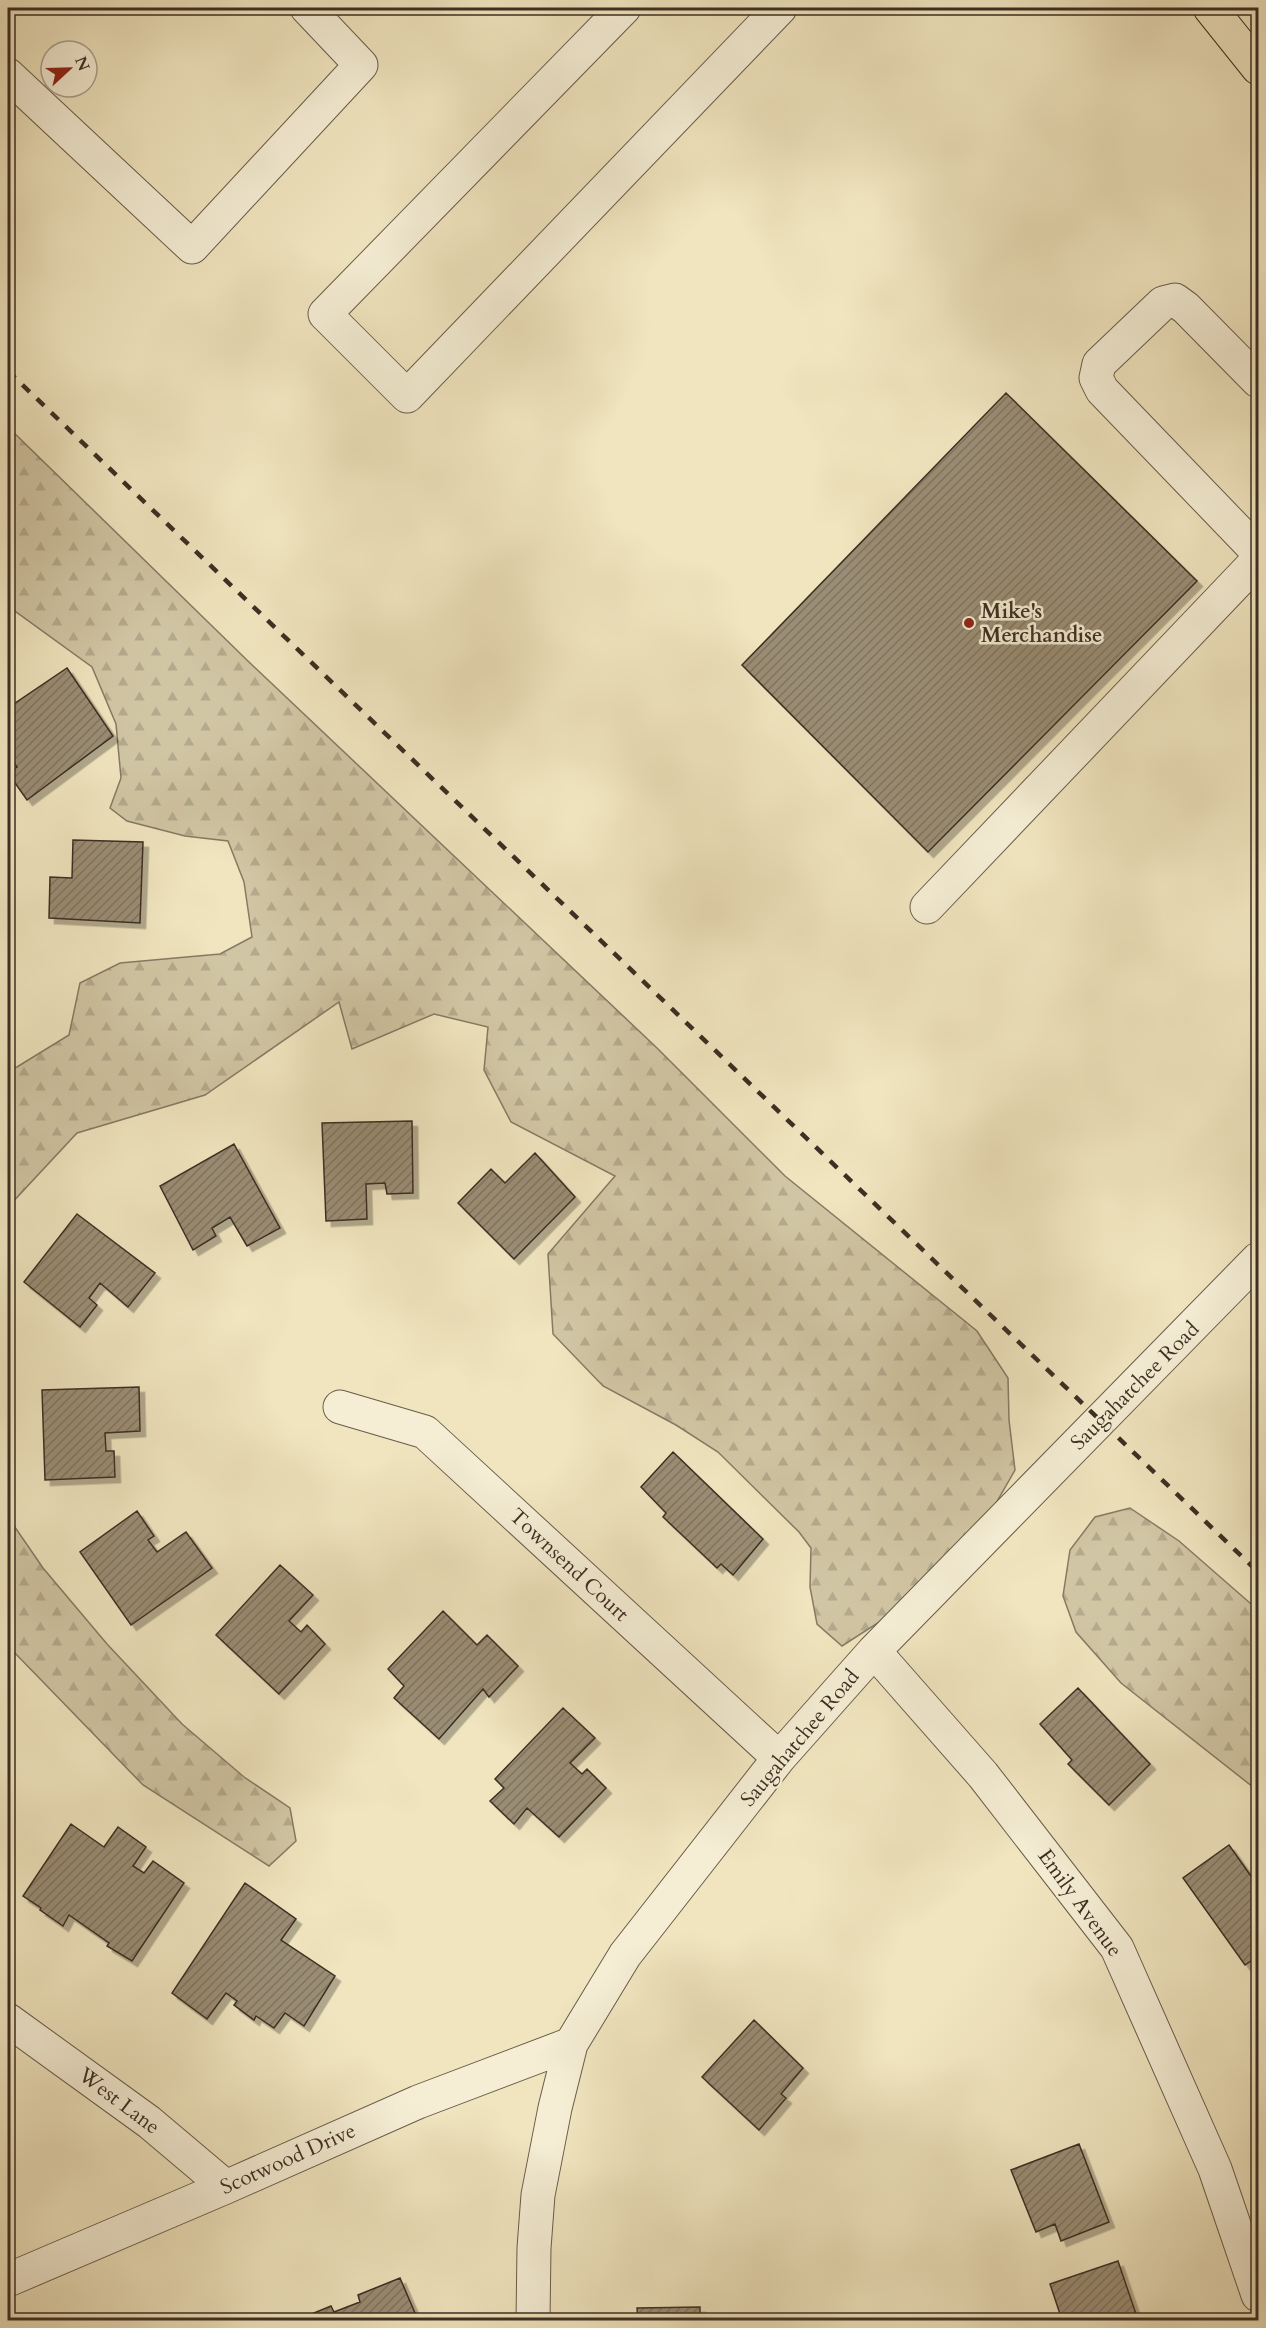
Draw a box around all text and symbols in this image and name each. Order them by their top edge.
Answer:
north arrow [39,39,99,99]
text: N [69,53,95,74]
place label: Mike's Merchandise [981,597,1102,650]
marker: Mike's Merchandise [962,616,976,630]
street label: Saugahatchee Road [1064,1315,1206,1457]
street label: Townsend Court [503,1502,635,1628]
street label: Saugahatchee Road [734,1663,866,1813]
street label: Emily Avenue [1031,1843,1129,1963]
street label: West Lane [71,2060,166,2141]
street label: Scotwood Drive [216,2116,360,2202]

